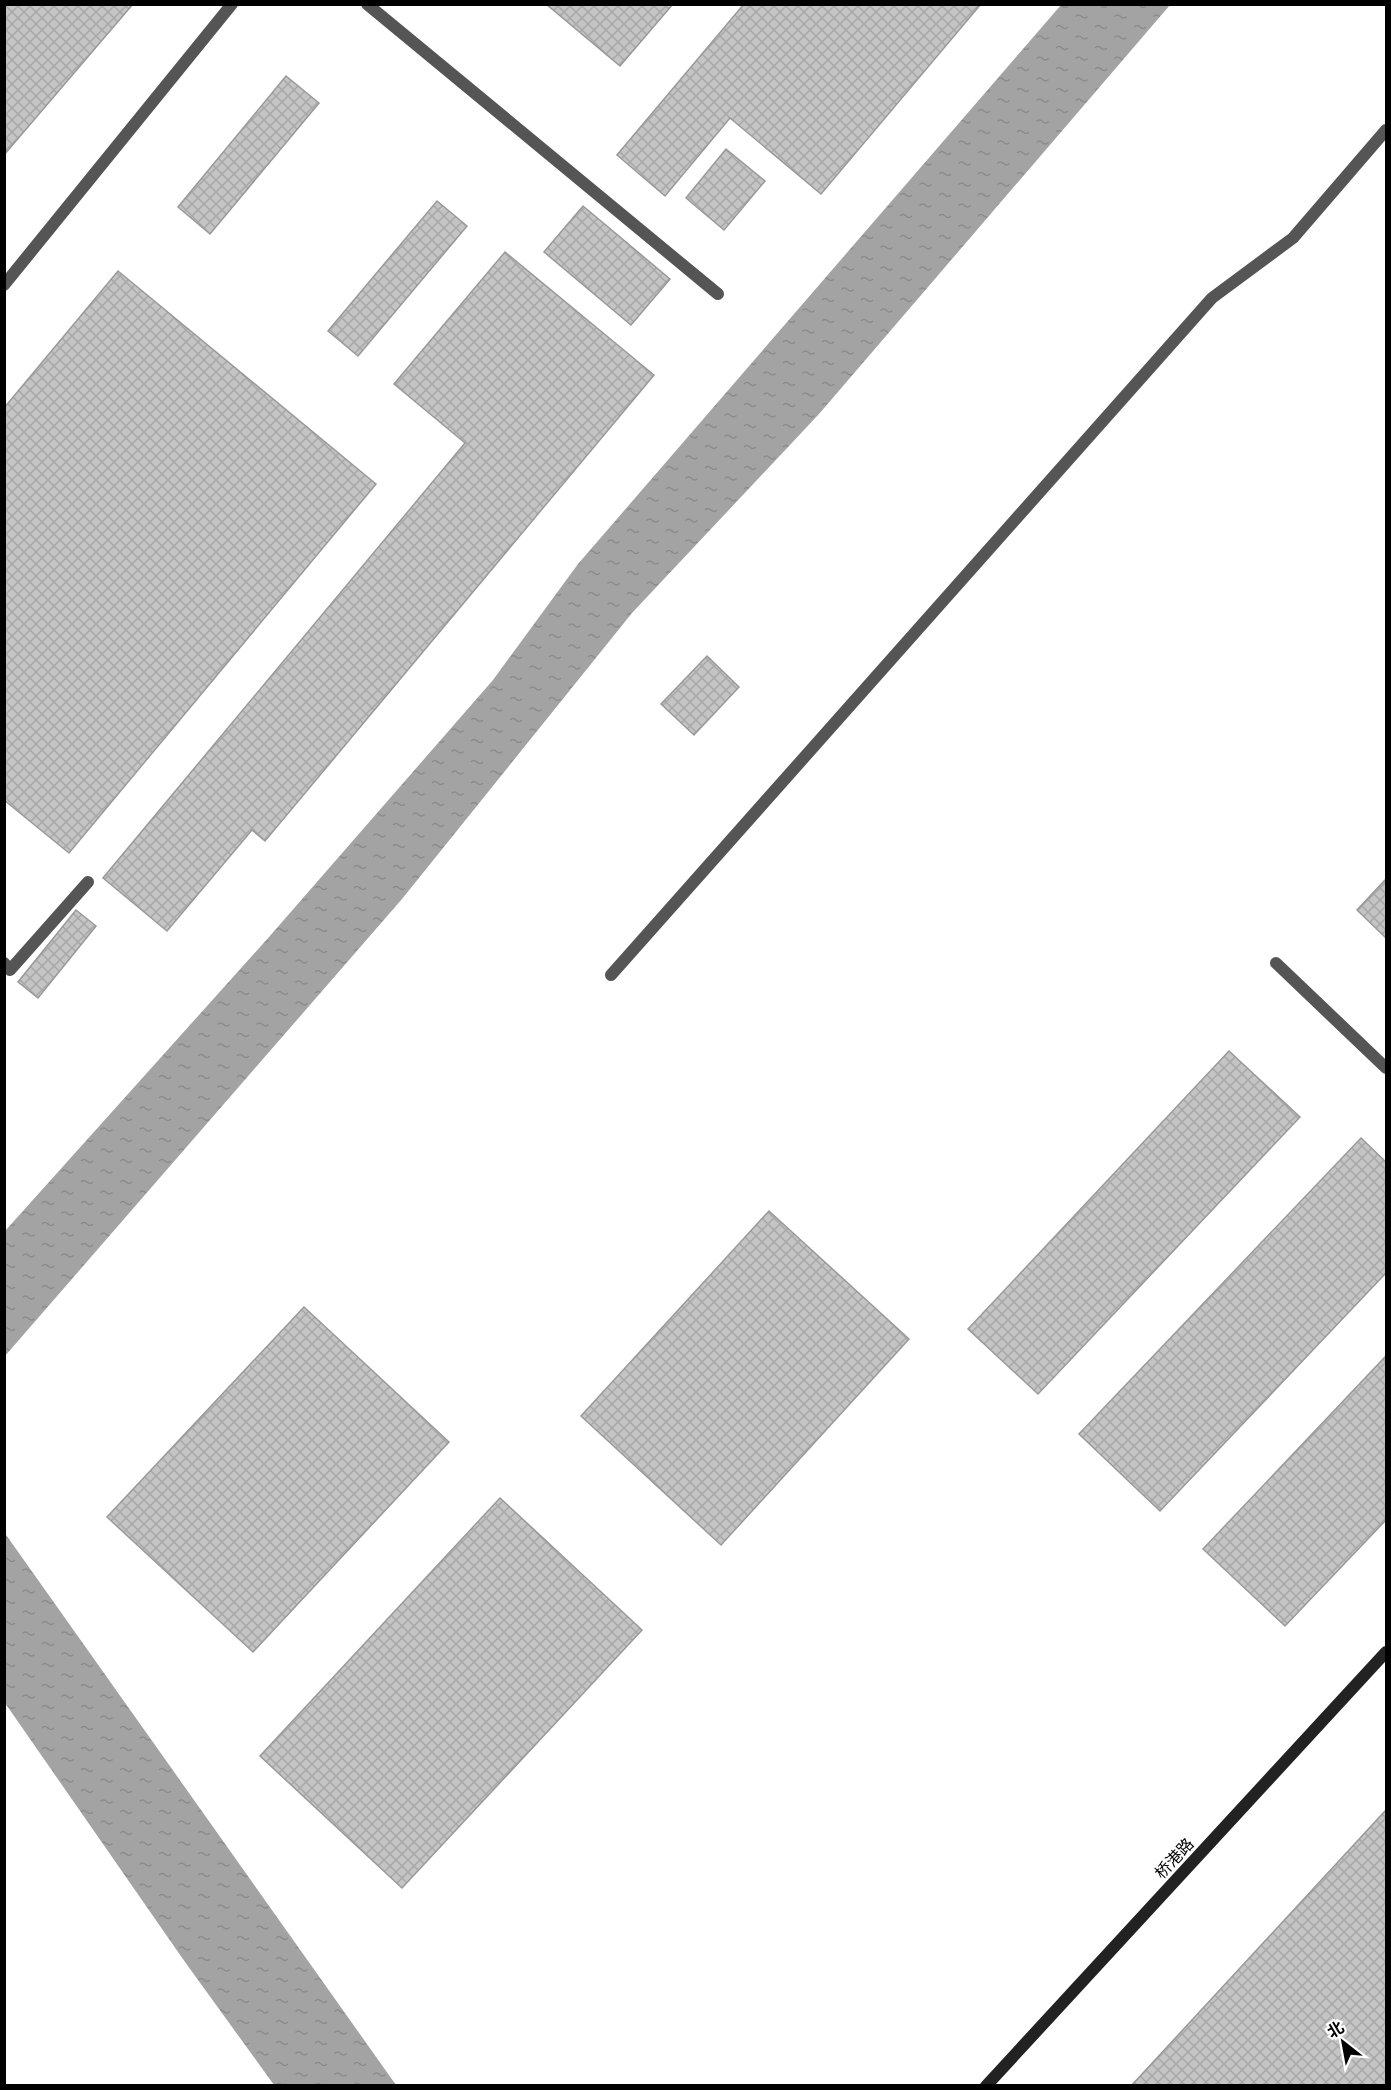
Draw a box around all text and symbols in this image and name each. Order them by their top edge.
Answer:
street label: 桥港路 [1150,1834,1197,1882]
north arrow [1313,2012,1373,2072]
text: 北 [1323,2016,1347,2041]

